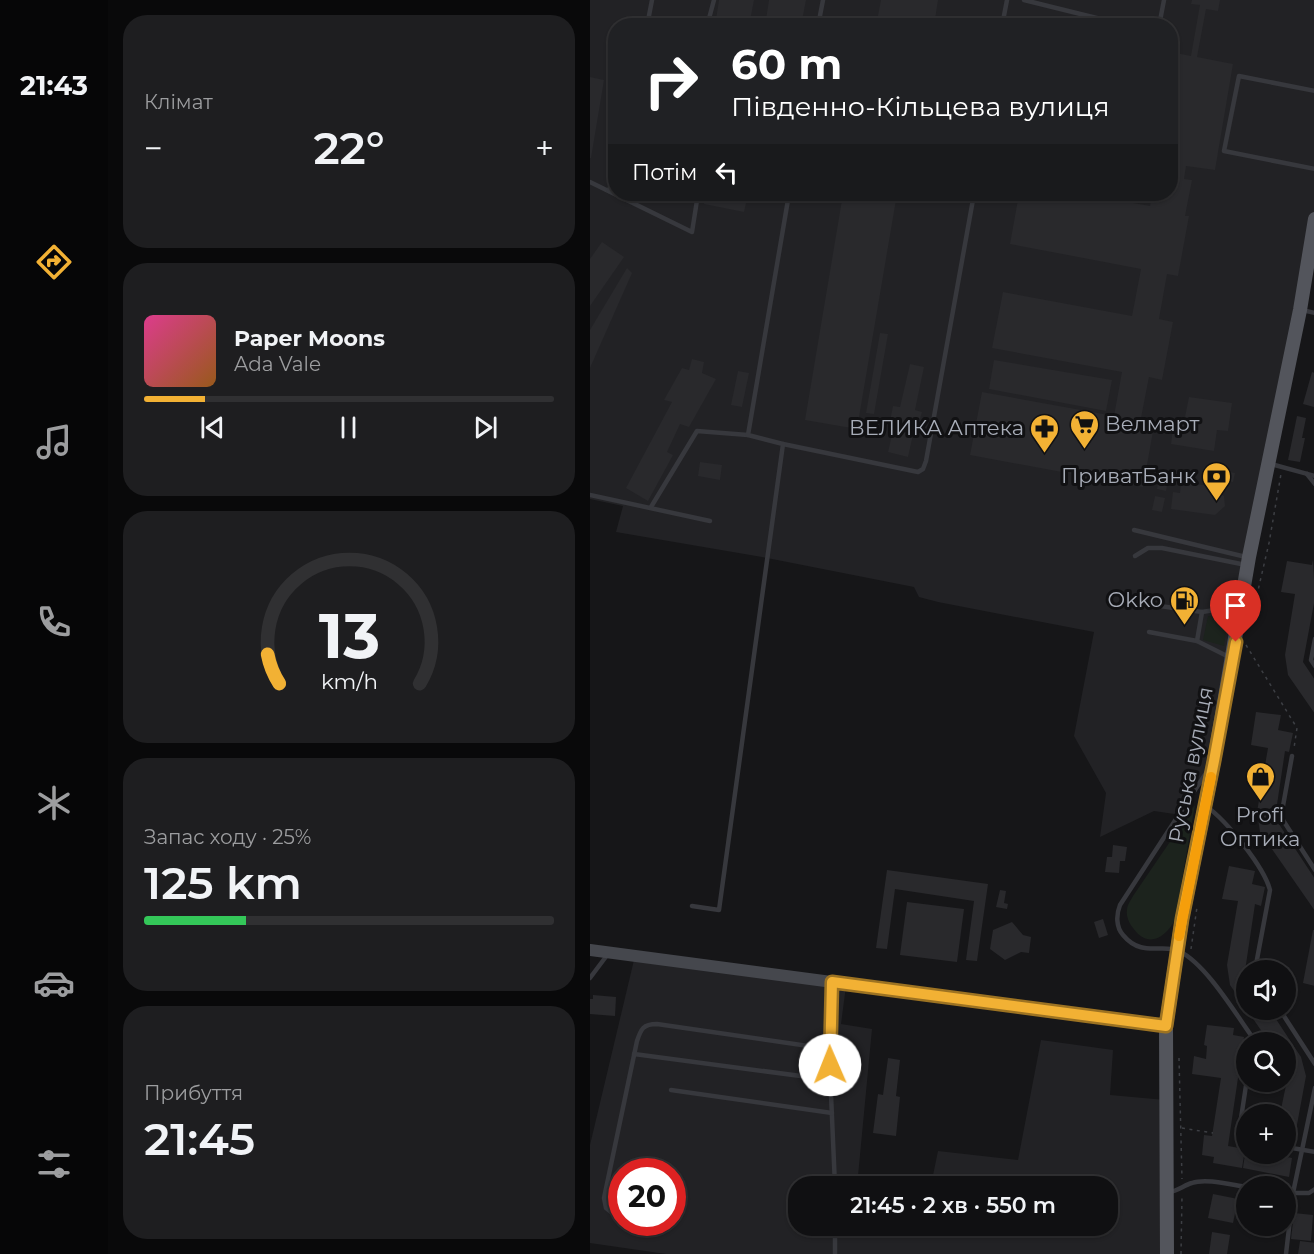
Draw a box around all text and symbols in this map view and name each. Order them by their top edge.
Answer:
text: 60 m [731,38,842,90]
icon: right [632,42,710,120]
text: 21:43 [20,69,88,102]
text: Клімат [144,90,213,114]
text: Південно-Кільцева вулиця [731,90,1110,123]
text: 22° [313,120,385,175]
text: − [144,128,163,168]
text: + [535,128,554,168]
icon: left [710,156,743,189]
text: Потім [632,159,698,186]
icon: directions [33,241,75,283]
text: Paper Moons [234,325,385,352]
text: Ada Vale [234,352,321,376]
supermarket icon: Велмарт [1068,408,1100,450]
icon: previous [196,411,229,444]
icon: pause [332,411,365,444]
icon: next [469,411,502,444]
place label: Велмарт [1105,411,1200,436]
pharmacy icon: ВЕЛИКА Аптека [1029,412,1061,454]
place label: ВЕЛИКА Аптека [849,415,1024,440]
icon: music [33,421,75,463]
bank icon: ПриватБанк [1201,460,1233,502]
place label: ПриватБанк [1061,463,1196,488]
pin [1210,580,1261,642]
fuel station icon: Okko [1168,584,1200,626]
place label: Okko [1108,587,1163,612]
icon: arrive [1219,589,1252,622]
text: 13 [318,598,380,674]
icon: phone [33,601,75,643]
text: km/h [320,668,378,694]
street label: Руська вулиця [1163,685,1218,845]
shop icon: Profi Оптика [1244,760,1276,802]
icon: climate [33,782,75,824]
place label: Profi Оптика [1220,802,1300,851]
text: Запас ходу · 25% [144,825,311,849]
text: 125 km [144,855,302,910]
map controls [1236,960,1296,1236]
button: sound [1236,960,1296,1020]
icon: car [33,962,75,1004]
button: search [1236,1032,1296,1092]
position arrow [798,1033,862,1097]
text: Прибуття [144,1081,243,1105]
button: + [1236,1104,1296,1164]
text: 21:45 [144,1111,255,1166]
icon: filters [33,1143,75,1185]
speed limit sign: 20 [608,1158,686,1236]
button: − [1236,1176,1296,1236]
text: 21:45 · 2 хв · 550 m [850,1192,1056,1219]

